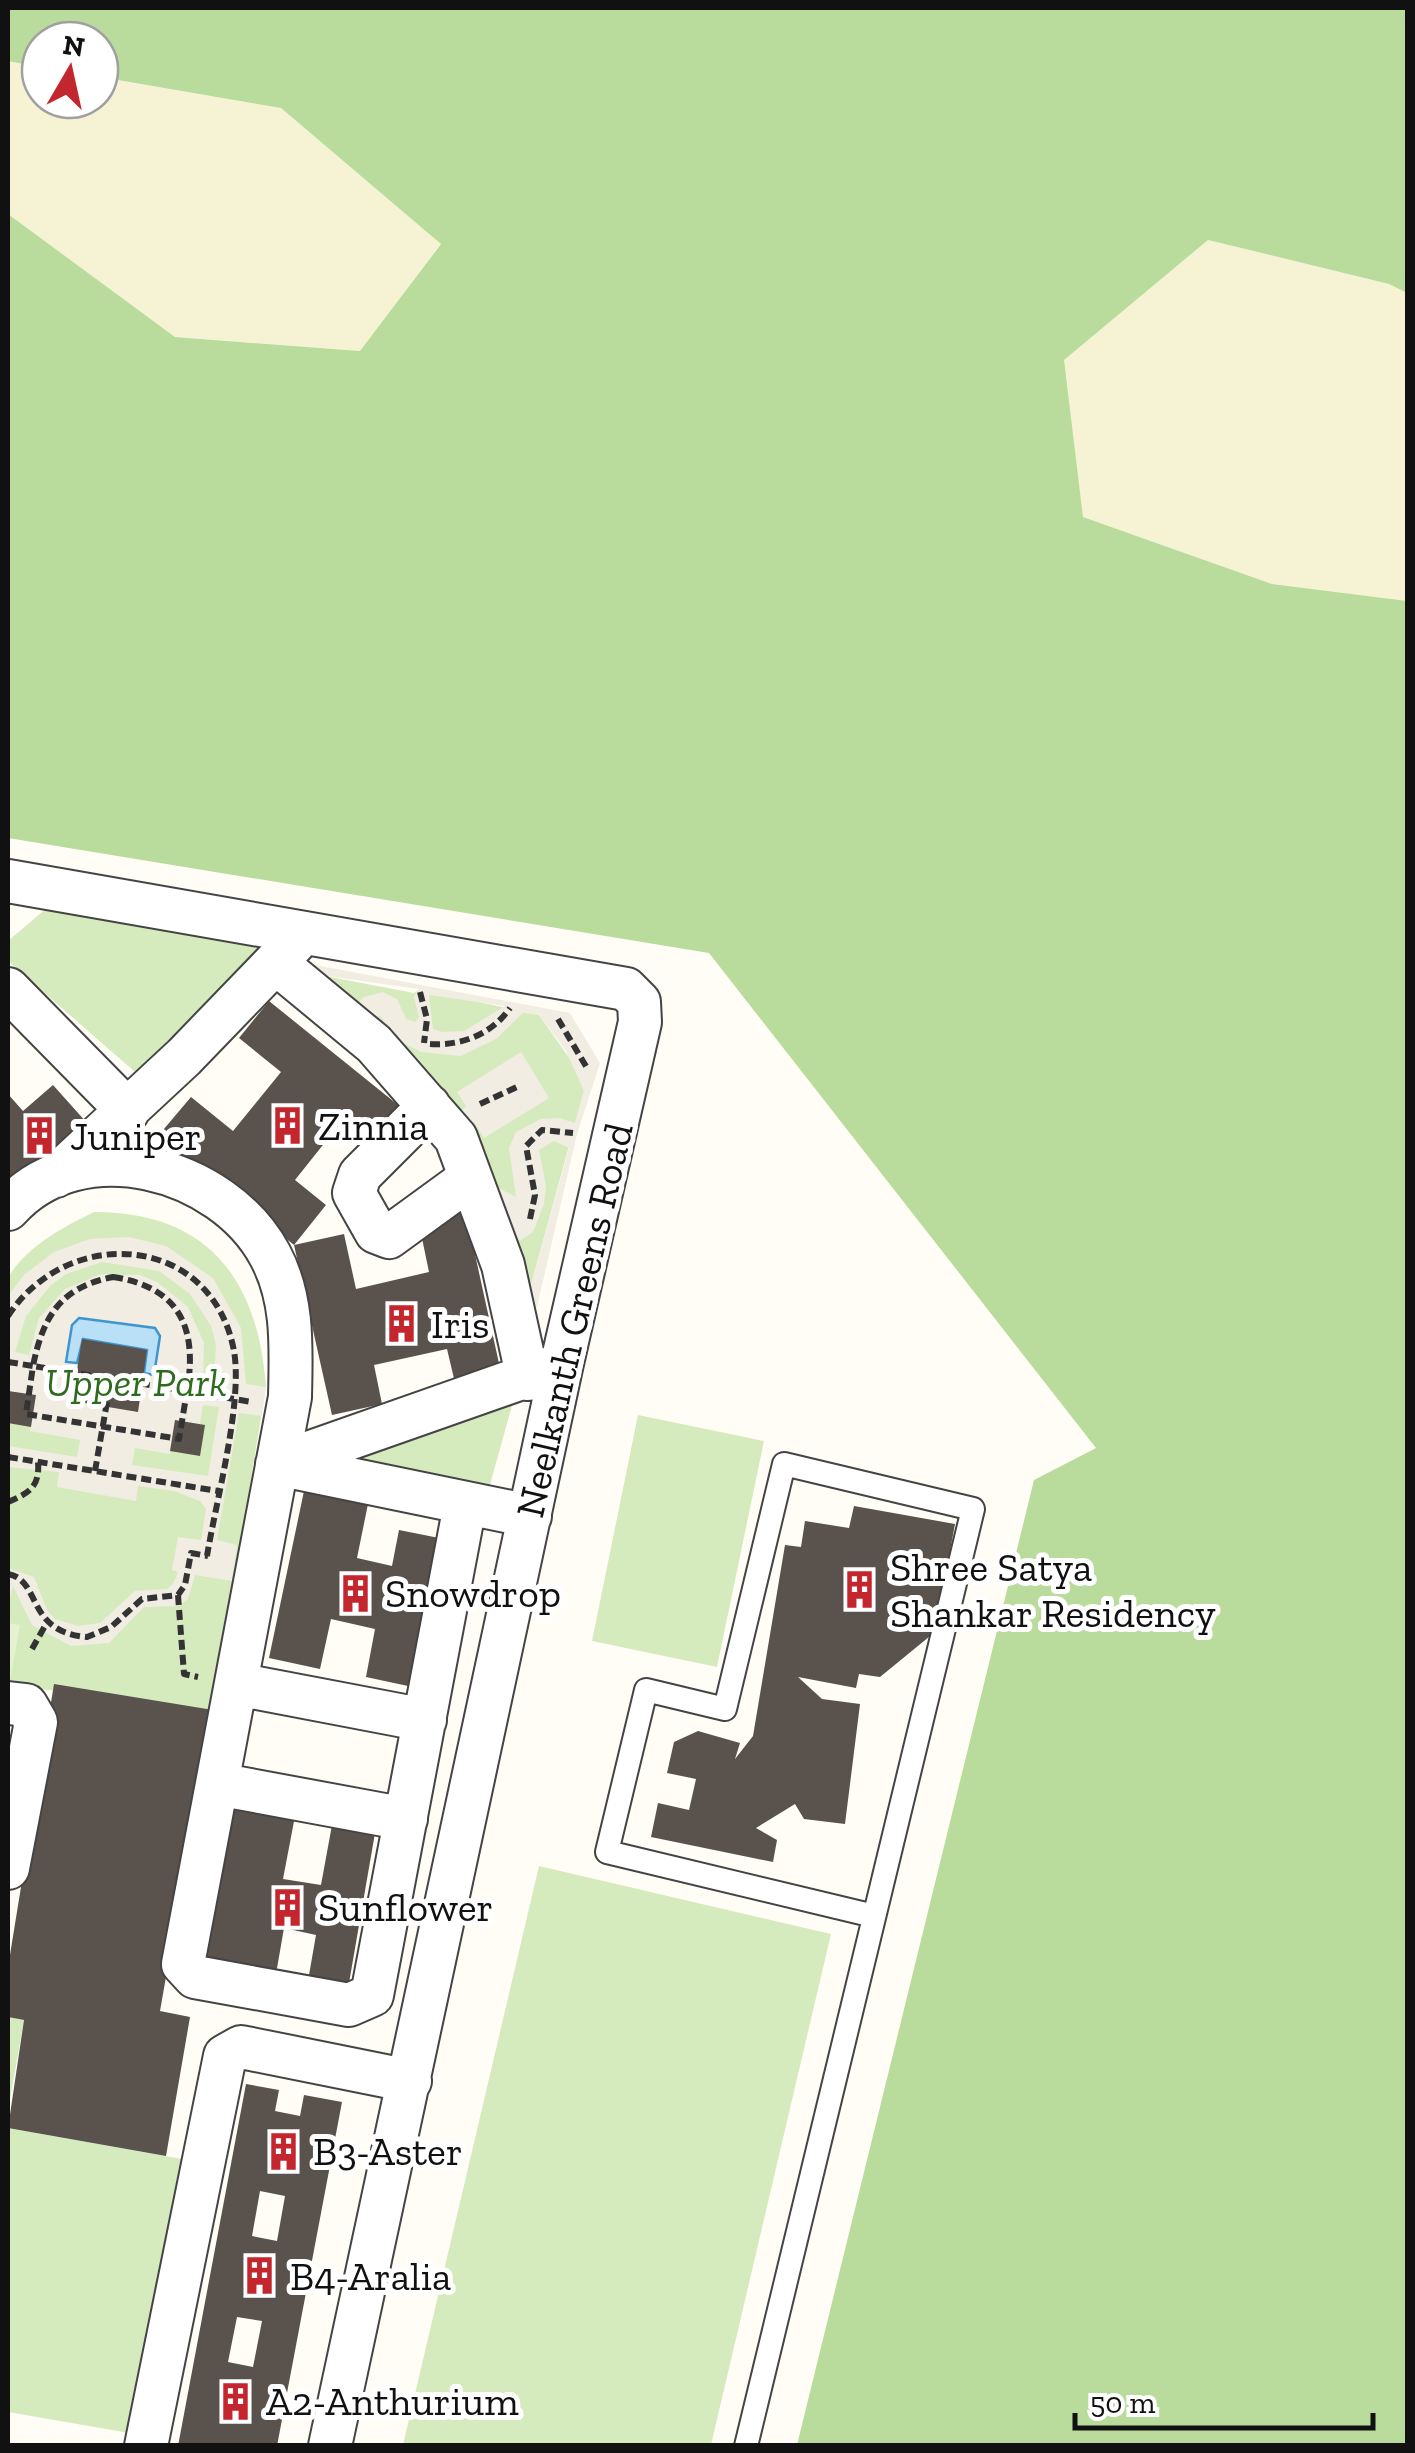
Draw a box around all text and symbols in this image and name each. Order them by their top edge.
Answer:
north arrow [20,20,120,120]
text: N [61,28,87,64]
place label: Zinnia [318,1102,429,1150]
building icon: Zinnia [267,1105,309,1147]
place label: Juniper [70,1112,202,1160]
building icon: Juniper [19,1115,61,1157]
street label: Neelkanth Greens Road [505,1118,643,1522]
place label: Iris [431,1300,489,1348]
building icon: Iris [380,1303,422,1345]
park label: Upper Park [45,1358,227,1406]
place label: Shree Satya Shankar Residency [890,1543,1216,1637]
place label: Snowdrop [385,1569,561,1617]
building icon: Shree Satya Shankar Residency [839,1569,881,1611]
building icon: Snowdrop [334,1572,376,1614]
place label: Sunflower [318,1883,493,1931]
building icon: Sunflower [267,1886,309,1928]
place label: B3-Aster [313,2127,463,2175]
building icon: B3-Aster [262,2130,304,2172]
place label: B4-Aralia [290,2252,451,2300]
building icon: B4-Aralia [239,2255,281,2297]
scale bar [1075,2368,1372,2430]
place label: A2-Anthurium [266,2377,519,2425]
building icon: A2-Anthurium [215,2380,257,2422]
text: 50 m [1090,2385,1155,2421]

